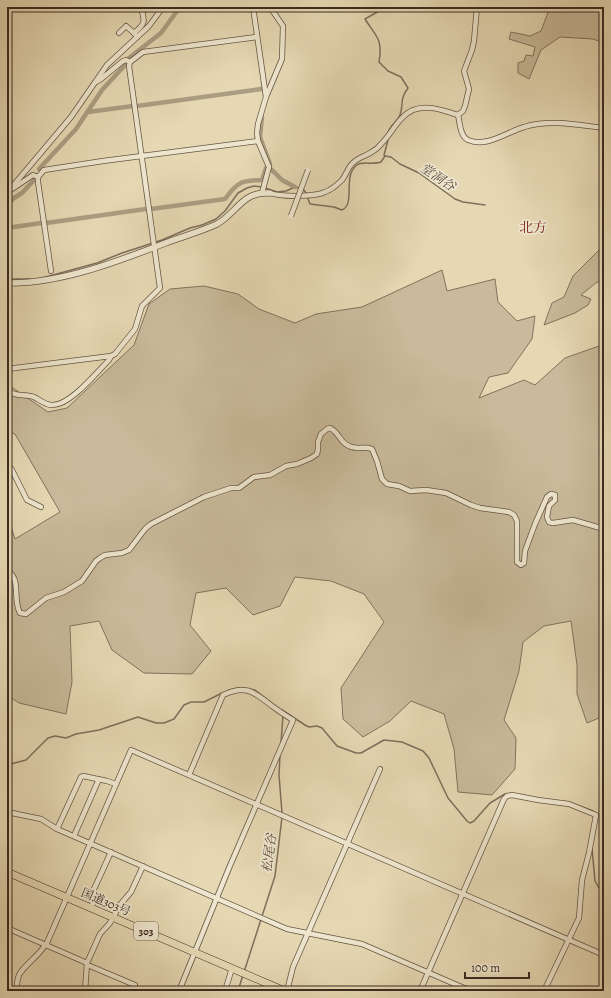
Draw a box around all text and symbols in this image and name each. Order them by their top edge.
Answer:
water label: 堂洞谷 [417,159,460,196]
district label: 北方 [519,218,547,237]
water label: 松尾谷 [258,832,280,874]
street label: 国道303号 [79,884,133,920]
road number: 303 [134,922,158,940]
scale bar [465,954,529,980]
text: 100 m [471,960,500,976]

